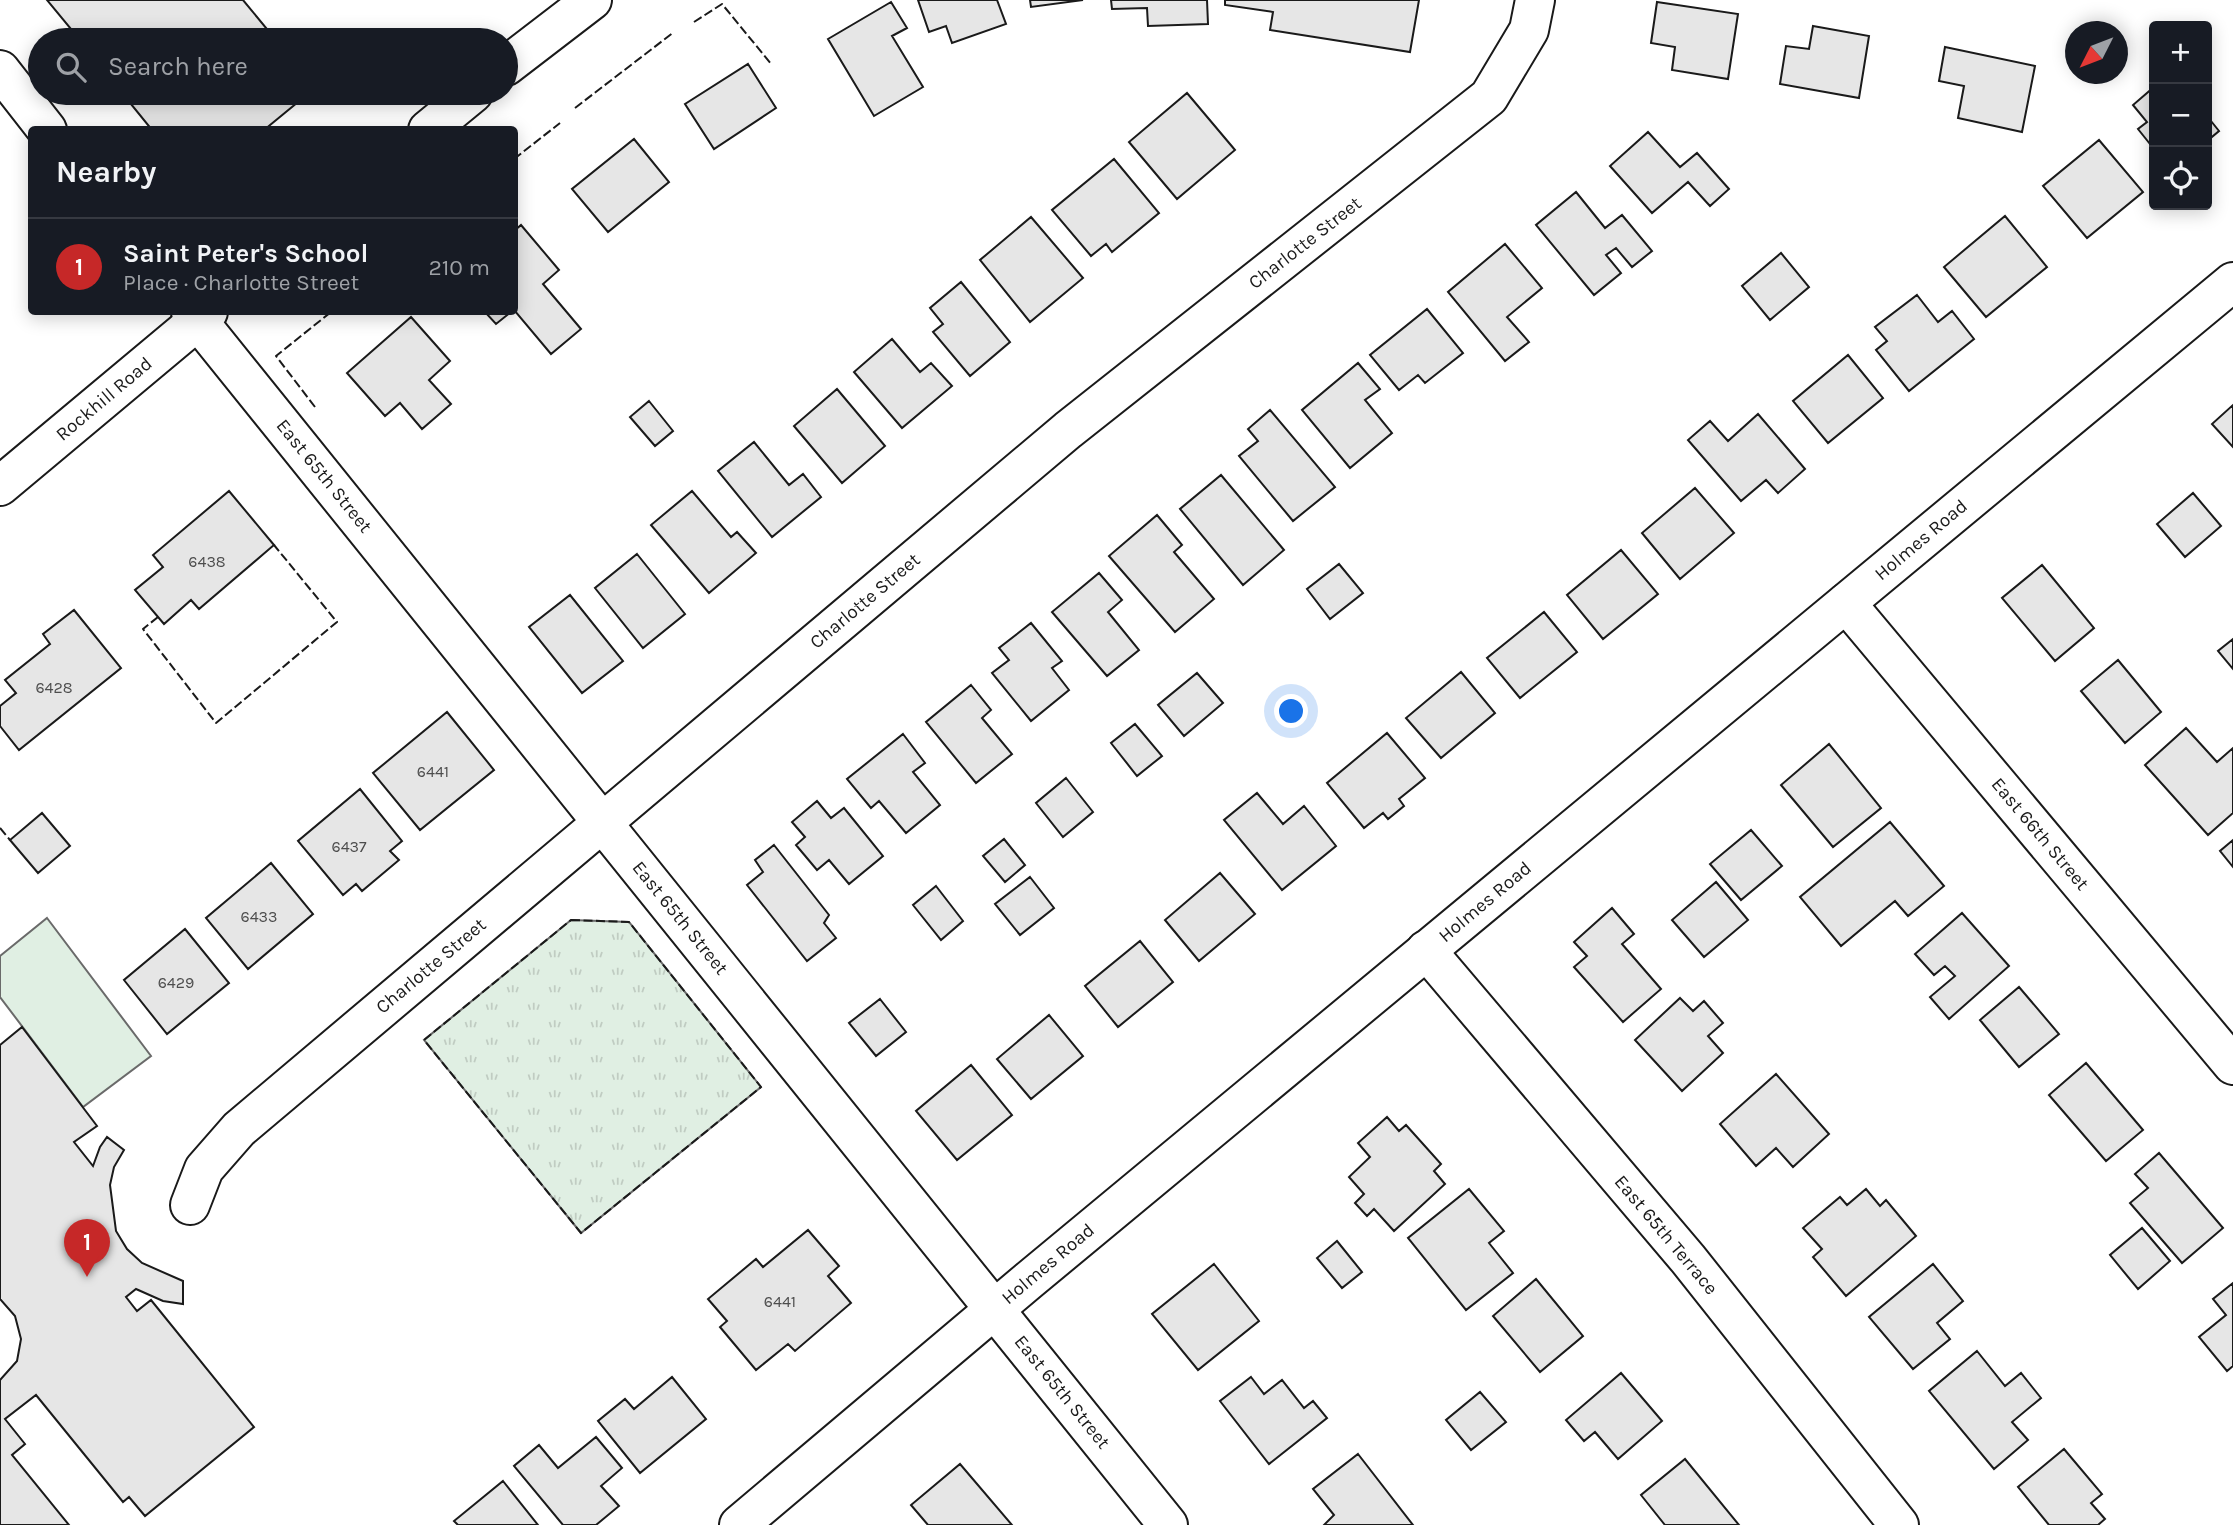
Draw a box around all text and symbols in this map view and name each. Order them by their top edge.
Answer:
north arrow [2065,21,2128,84]
map controls [2149,21,2212,210]
button: + [2149,21,2212,84]
search box [28,28,518,105]
icon: search [52,48,90,86]
text: Search here [108,51,248,82]
button: − [2149,84,2212,147]
button: locate [2149,147,2212,210]
text: Nearby [56,154,156,190]
street label: Charlotte Street [1244,192,1366,294]
text: Saint Peter's School [123,238,368,269]
text: 1 [75,254,83,281]
text: 210 m [428,254,490,281]
text: Place · Charlotte Street [123,269,359,296]
street label: Rockhill Road [52,352,156,446]
street label: East 65th Street [272,415,376,537]
street label: Holmes Road [1870,495,1972,585]
street label: Charlotte Street [806,549,924,653]
house number: 6438 [188,552,226,571]
house number: 6428 [35,678,73,697]
your location [1274,694,1308,728]
house number: 6441 [417,762,449,781]
street label: East 66th Street [1987,773,2093,895]
house number: 6437 [331,837,367,856]
street label: East 65th Street [628,857,732,979]
street label: Holmes Road [1434,857,1536,947]
house number: 6433 [241,907,278,926]
street label: Charlotte Street [372,914,490,1018]
house number: 6429 [158,973,194,992]
street label: East 65th Terrace [1610,1171,1722,1299]
pin: 1 [64,1219,110,1277]
street label: Holmes Road [997,1219,1099,1309]
house number: 6441 [764,1292,796,1311]
street label: East 65th Street [1010,1331,1114,1453]

